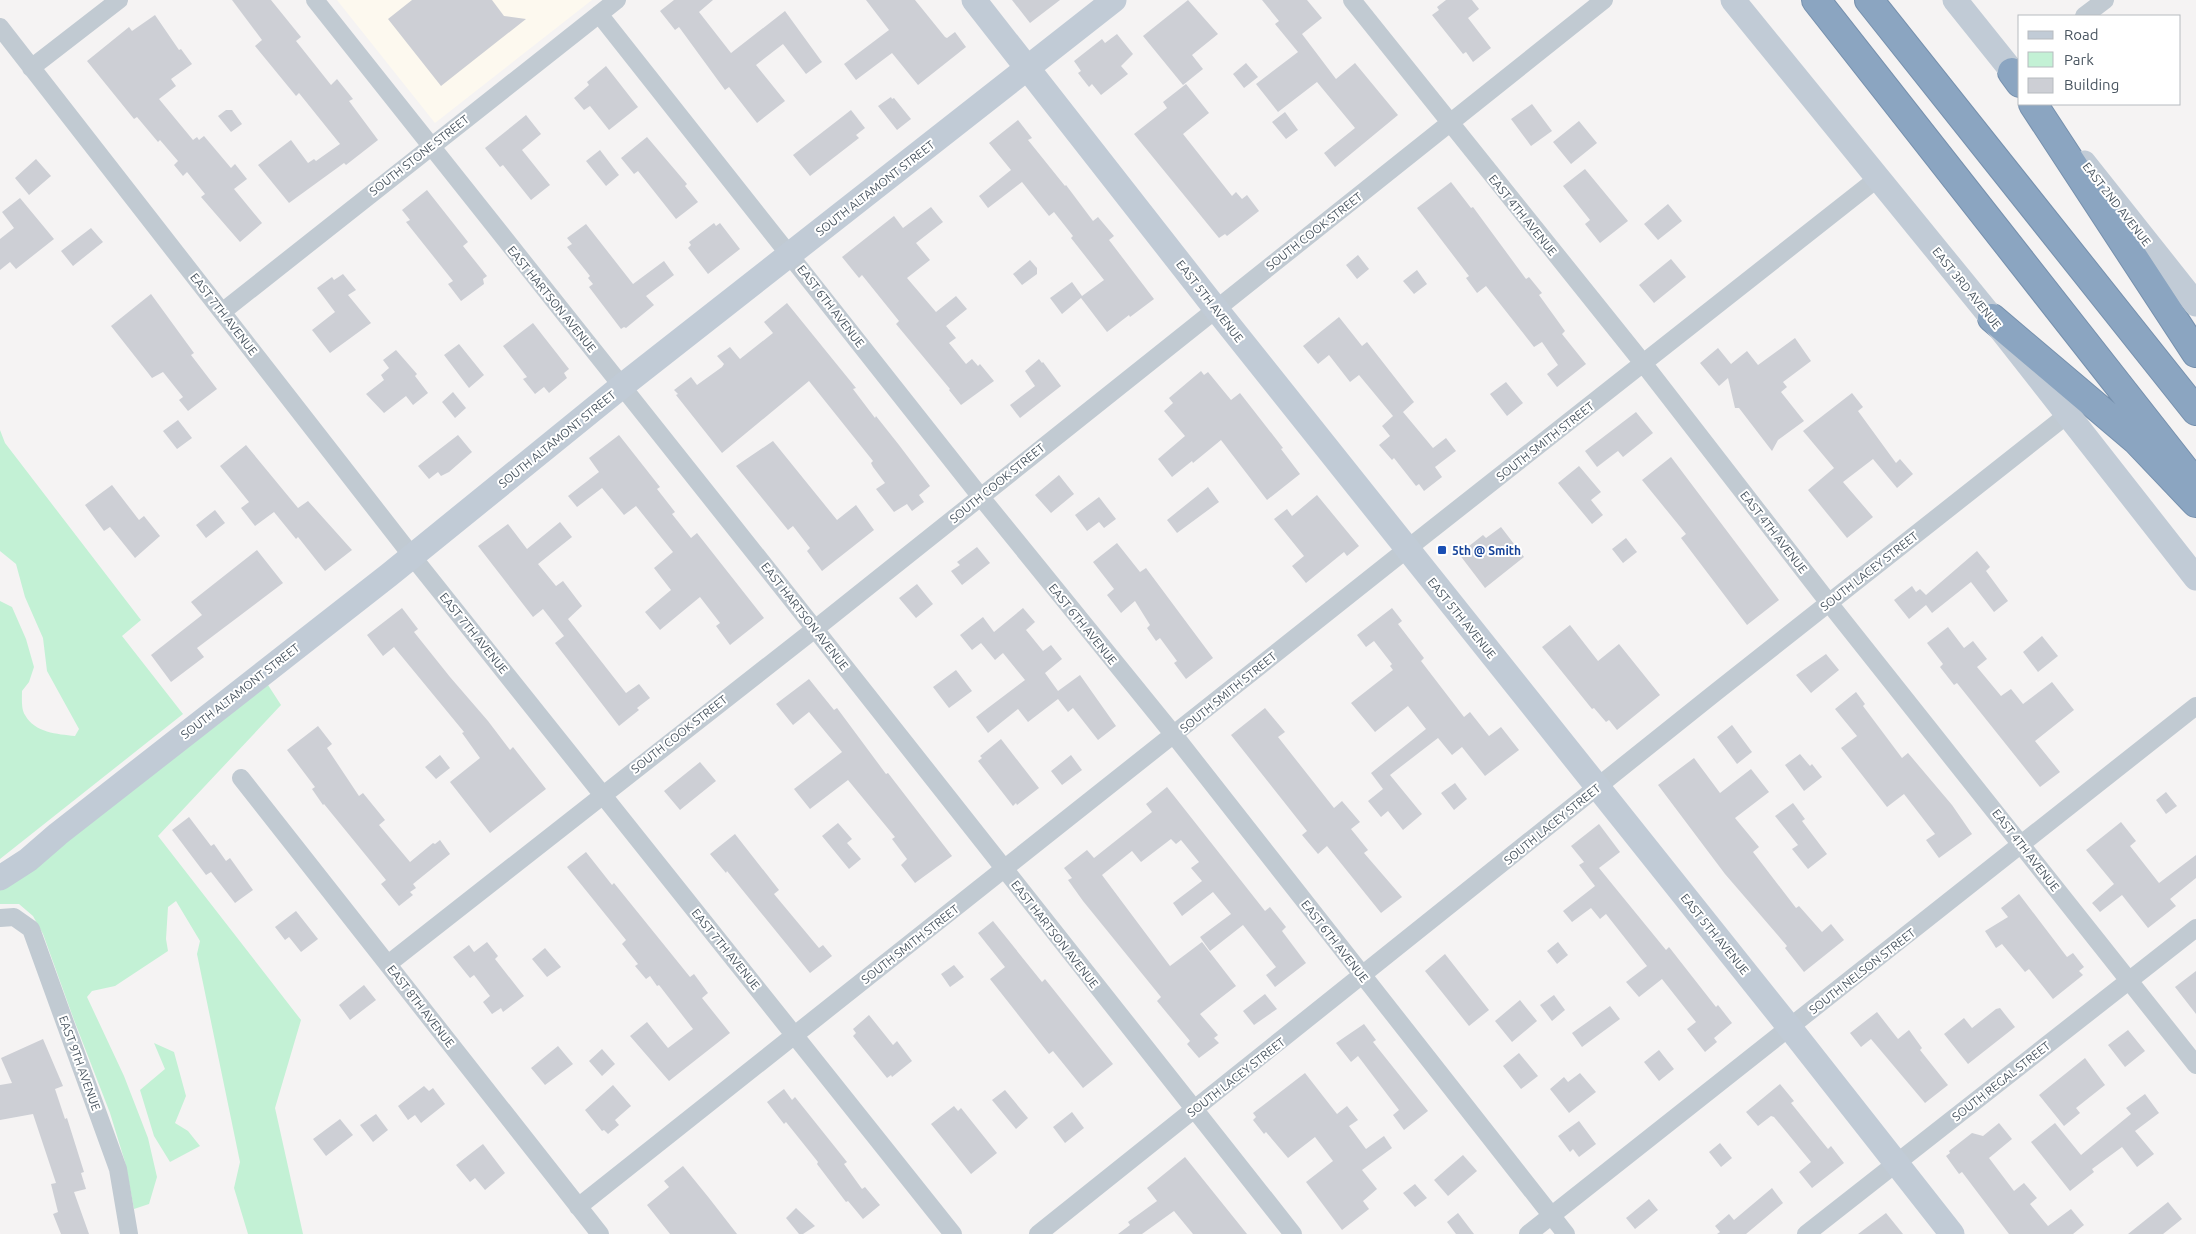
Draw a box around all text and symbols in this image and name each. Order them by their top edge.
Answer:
legend [2018,15,2181,105]
text: Road [2064,26,2099,43]
text: Park [2064,51,2094,68]
text: Building [2064,76,2119,93]
street label: SOUTH STONE STREET [367,112,471,198]
street label: SOUTH ALTAMONT STREET [813,138,937,238]
street label: EAST 2ND AVENUE [2080,160,2154,248]
street label: EAST 4TH AVENUE [1486,172,1560,258]
street label: SOUTH COOK STREET [1263,189,1365,272]
street label: EAST HARTSON AVENUE [505,243,599,355]
street label: EAST 3RD AVENUE [1930,245,2004,332]
street label: EAST 5TH AVENUE [1174,258,1246,345]
street label: EAST 6TH AVENUE [795,263,867,350]
street label: EAST 7TH AVENUE [188,271,260,358]
street label: SOUTH ALTAMONT STREET [496,388,618,490]
street label: SOUTH SMITH STREET [1494,399,1596,483]
street label: SOUTH COOK STREET [947,441,1047,525]
street label: EAST 4TH AVENUE [1738,489,1810,576]
street label: SOUTH LACEY STREET [1818,529,1921,613]
marker: 5th @ Smith [1436,544,1448,556]
place label: 5th @ Smith [1452,544,1521,557]
street label: EAST HARTSON AVENUE [759,560,851,673]
street label: EAST 5TH AVENUE [1425,575,1499,661]
street label: EAST 6TH AVENUE [1046,581,1120,667]
street label: EAST 7TH AVENUE [437,590,511,676]
street label: SOUTH ALTAMONT STREET [178,641,302,741]
street label: SOUTH SMITH STREET [1177,649,1279,735]
street label: SOUTH COOK STREET [628,692,730,775]
street label: SOUTH LACEY STREET [1501,781,1603,867]
street label: EAST 4TH AVENUE [1990,807,2062,894]
street label: EAST HARTSON AVENUE [1009,878,1101,991]
street label: EAST 5TH AVENUE [1678,891,1752,977]
street label: EAST 6TH AVENUE [1299,898,1371,985]
street label: SOUTH SMITH STREET [859,902,961,986]
street label: EAST 7TH AVENUE [689,906,763,992]
street label: SOUTH NELSON STREET [1807,925,1918,1016]
street label: EAST 8TH AVENUE [385,963,457,1050]
street label: EAST 9TH AVENUE [57,1014,103,1113]
street label: SOUTH LACEY STREET [1185,1035,1288,1119]
street label: SOUTH REGAL STREET [1949,1038,2053,1123]

